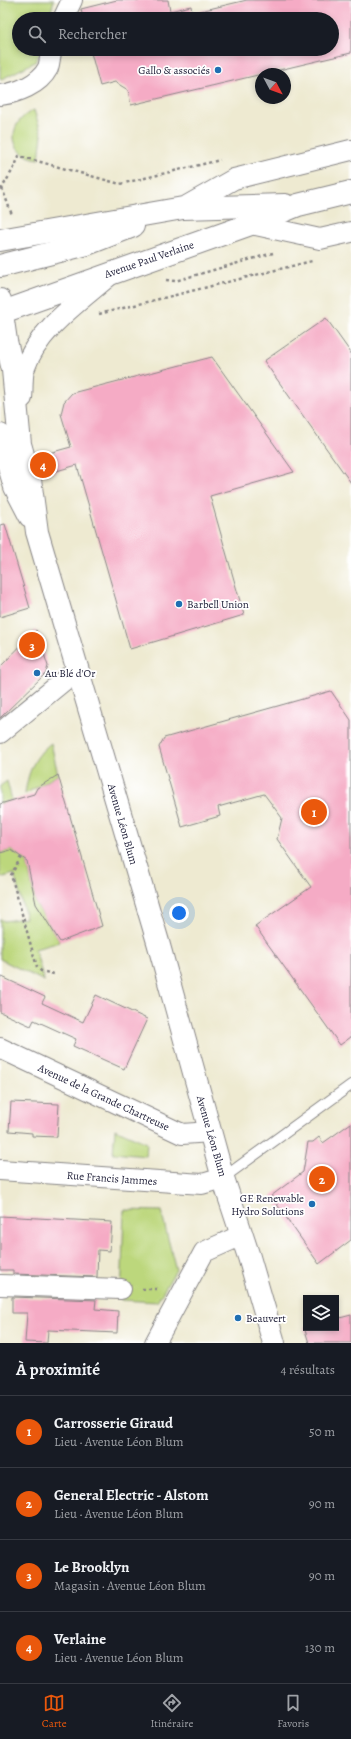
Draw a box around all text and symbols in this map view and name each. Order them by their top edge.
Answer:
search box [12,12,339,56]
icon: search [26,23,48,45]
text: Rechercher [58,24,127,44]
place label: Gallo & associés [138,63,210,78]
marker: Gallo & associés [213,65,223,75]
north arrow [255,68,291,104]
street label: Avenue Paul Verlaine [102,237,196,282]
pin: 4 [30,450,56,480]
place label: Barbell Union [187,597,249,612]
marker: Barbell Union [174,599,184,609]
pin: 3 [19,630,45,660]
place label: Au Blé d'Or [44,666,95,681]
marker: Au Blé d'Or [32,668,42,678]
street label: Avenue Léon Blum [104,781,141,866]
pin: 1 [301,797,327,827]
your location [169,903,189,923]
street label: Avenue de la Grande Chartreuse [35,1060,172,1135]
street label: Avenue Léon Blum [193,1093,230,1178]
pin: 2 [309,1164,335,1194]
street label: Rue Francis Jammes [66,1168,158,1189]
place label: GE Renewable Hydro Solutions [231,1191,304,1219]
marker: GE Renewable Hydro Solutions [307,1199,317,1209]
map controls [303,1295,339,1331]
button: layers [303,1295,339,1331]
place label: Beauvert [246,1311,286,1326]
marker: Beauvert [233,1313,243,1323]
text: À proximité [16,1358,100,1381]
text: 4 résultats [281,1361,335,1378]
text: Carrosserie Giraud [54,1413,173,1433]
text: 1 [27,1423,31,1440]
text: 50 m [309,1423,335,1440]
text: Lieu · Avenue Léon Blum [54,1433,184,1450]
text: General Electric - Alstom [54,1485,209,1505]
text: 2 [26,1495,32,1512]
text: 90 m [309,1495,335,1512]
text: Lieu · Avenue Léon Blum [54,1505,184,1522]
text: Le Brooklyn [54,1557,129,1577]
text: 3 [26,1567,32,1584]
text: 90 m [309,1567,335,1584]
text: Magasin · Avenue Léon Blum [54,1577,206,1594]
text: Verlaine [54,1629,106,1649]
text: 4 [26,1639,32,1656]
text: 130 m [305,1639,335,1656]
text: Lieu · Avenue Léon Blum [54,1649,184,1666]
tab: Carte [42,1692,67,1731]
tab: Itinéraire [150,1692,193,1731]
tab: Favoris [277,1692,309,1731]

